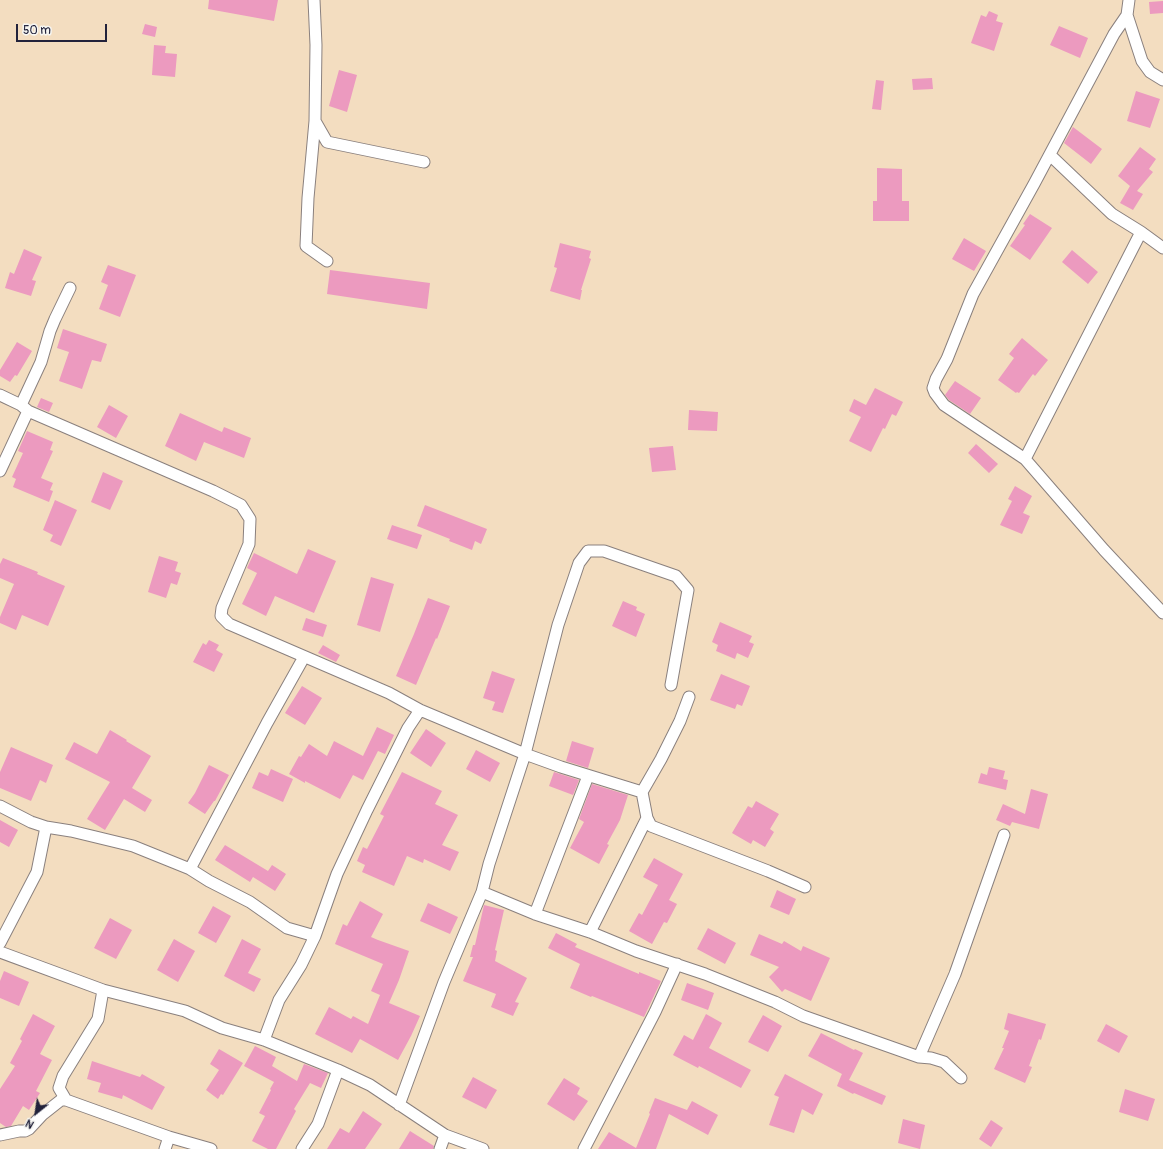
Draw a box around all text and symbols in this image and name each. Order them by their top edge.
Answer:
scale bar [18,16,109,42]
text: 50 m [23,23,51,38]
north arrow [16,1093,56,1133]
text: N [23,1116,36,1131]

